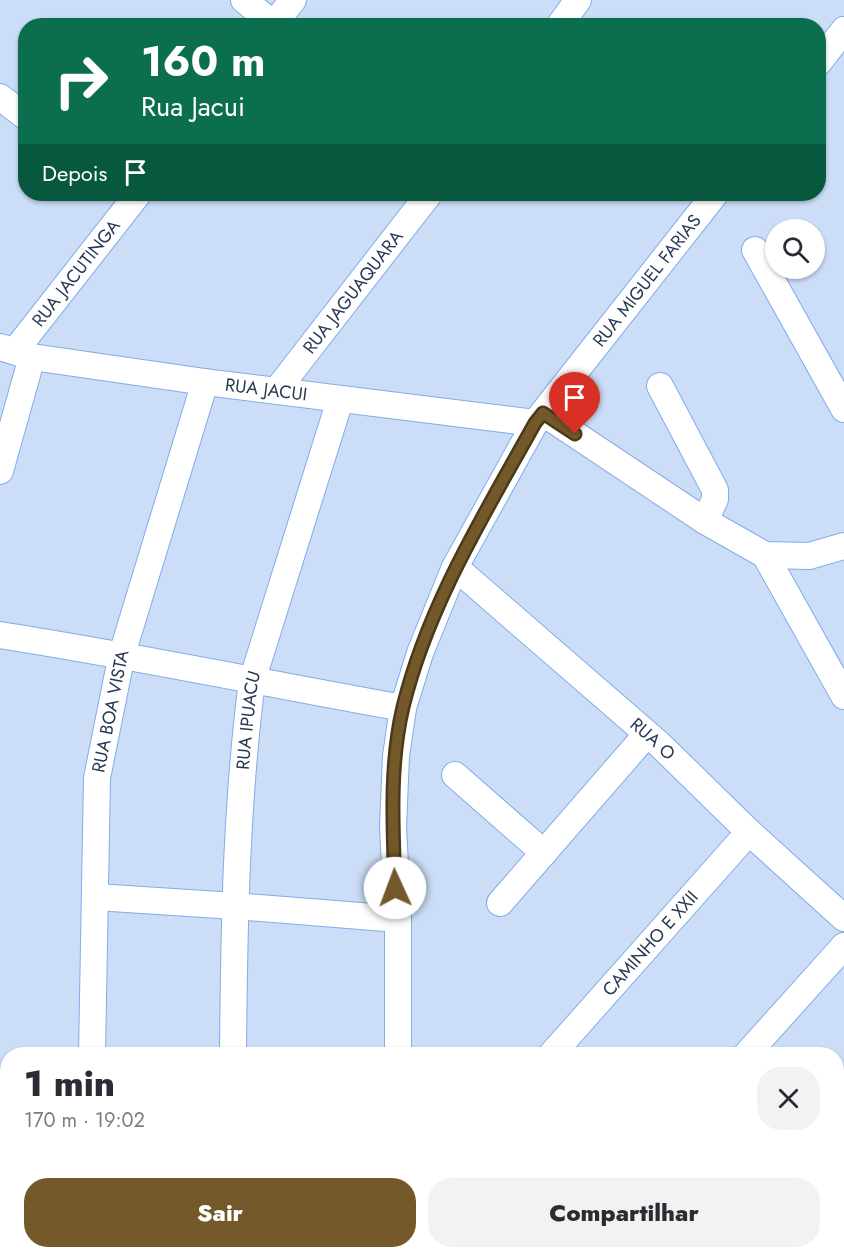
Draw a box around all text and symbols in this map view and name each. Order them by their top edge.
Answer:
text: 160 m [141,31,265,92]
icon: right [42,42,120,120]
text: Rua Jacui [141,87,245,126]
icon: arrive [119,156,152,189]
text: Depois [42,157,107,189]
street label: RUA MIGUEL FARIAS [587,209,707,352]
street label: RUA JACUTINGA [26,214,126,332]
map controls [765,219,825,279]
button: search [765,219,825,279]
street label: RUA JAGUAQUARA [297,225,409,359]
street label: RUA JACUI [224,372,309,408]
pin [549,372,600,434]
icon: arrive [558,381,591,414]
street label: RUA BOA VISTA [85,648,135,775]
street label: RUA IPUACU [230,668,267,771]
street label: RUA O [624,712,681,766]
position arrow [363,856,427,920]
street label: CAMINHO E XXII [596,885,704,1002]
text: 1 min [24,1057,115,1109]
button: close [757,1067,820,1130]
text: 170 m · 19:02 [24,1106,145,1135]
button: Sair [24,1178,416,1247]
button: Compartilhar [428,1178,820,1247]

